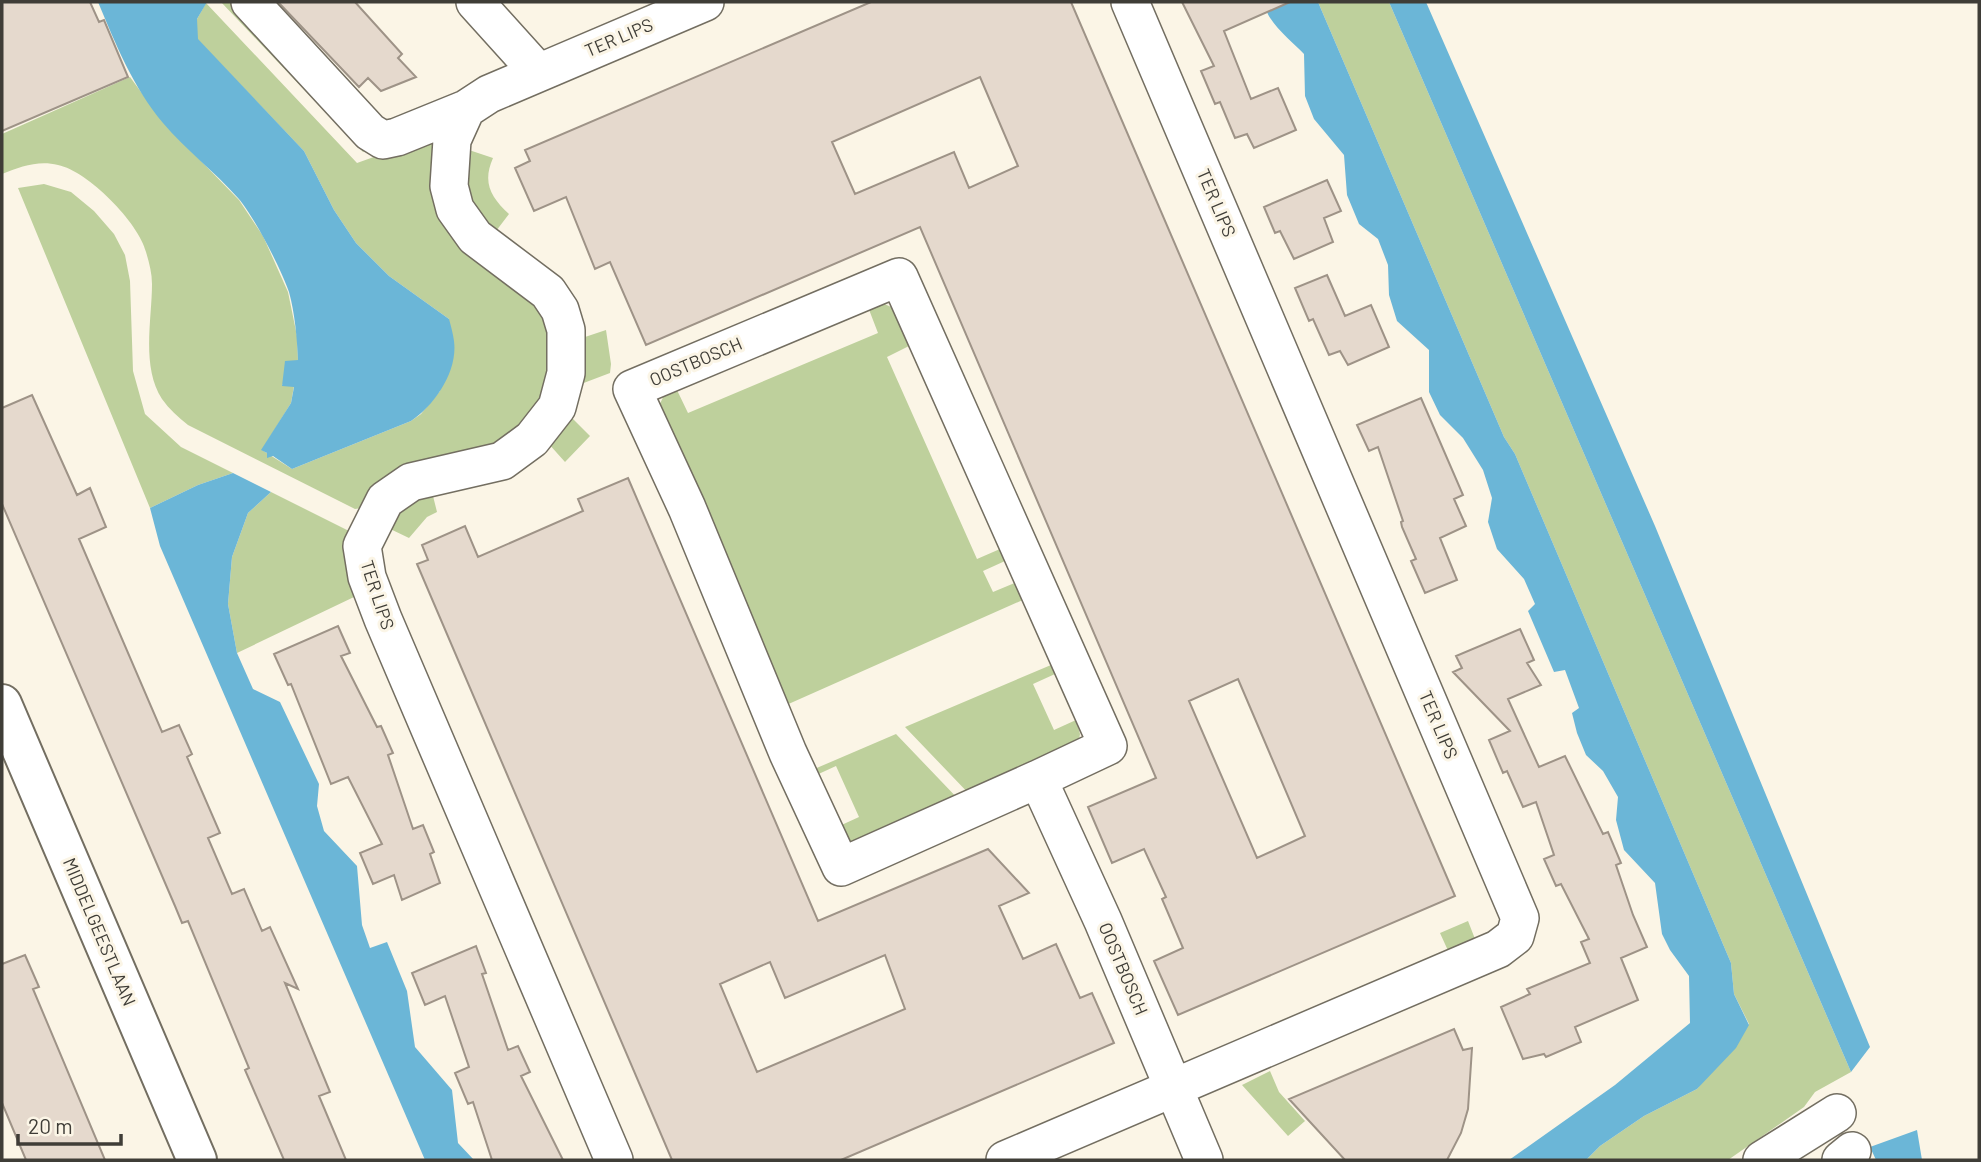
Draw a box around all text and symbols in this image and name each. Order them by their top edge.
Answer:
street label: TER LIPS [581,13,656,61]
street label: TER LIPS [1193,165,1241,240]
street label: OOSTBOSCH [646,332,745,390]
street label: TER LIPS [356,557,400,632]
street label: TER LIPS [1415,687,1463,762]
street label: MIDDELGEESTLAAN [59,854,141,1009]
street label: OOSTBOSCH [1095,919,1153,1018]
scale bar [18,1102,121,1146]
text: 20 m [28,1113,73,1138]

